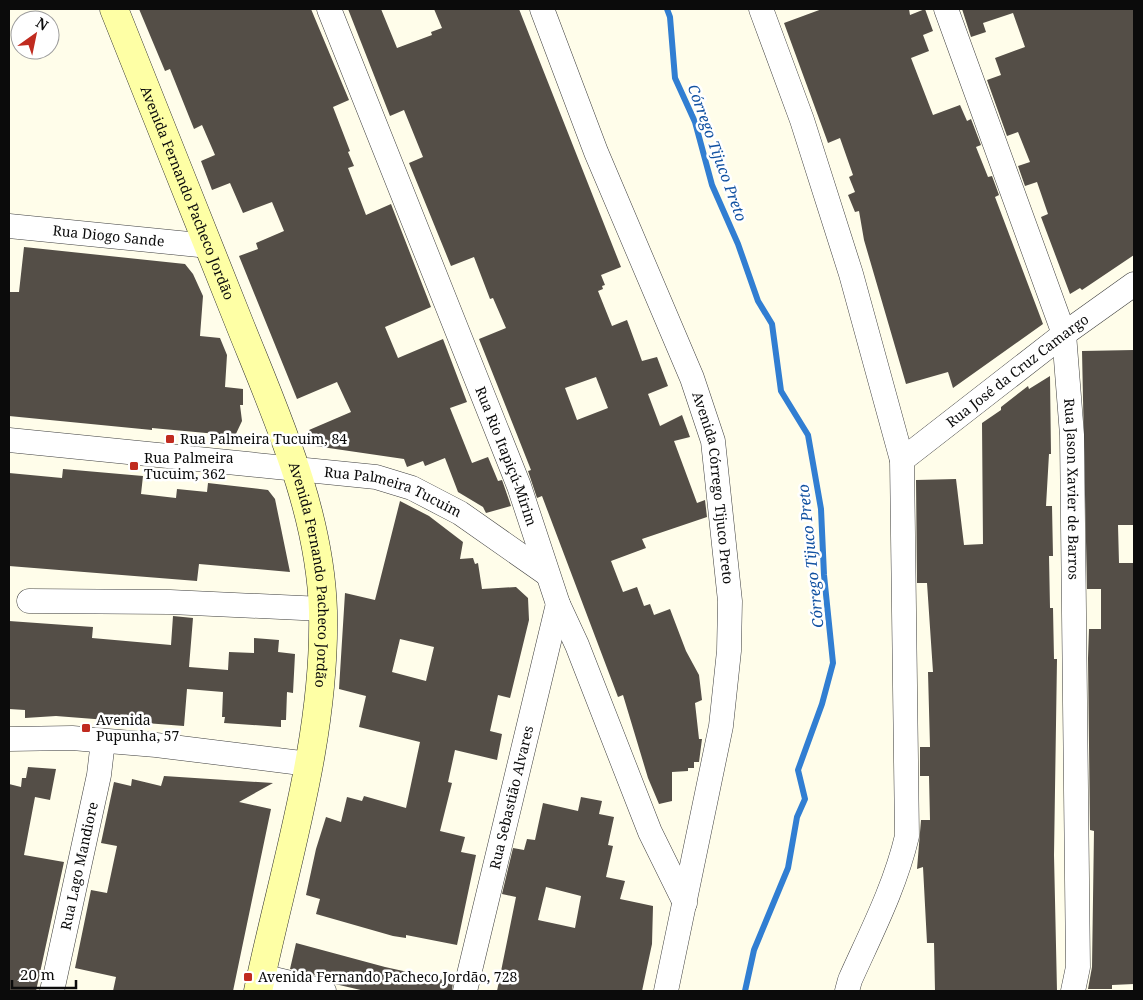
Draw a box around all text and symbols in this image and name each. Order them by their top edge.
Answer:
north arrow [10,10,60,60]
text: N [33,13,52,35]
water label: Córrego Tijuco Preto [684,81,752,224]
street label: Avenida Fernando Pacheco Jordão [136,83,239,302]
street label: Rua Diogo Sande [52,220,165,250]
street label: Rua José da Cruz Camargo [942,309,1092,431]
street label: Rua Rio Itapiçú-Mirim [471,383,542,528]
street label: Avenida Córrego Tijuco Preto [688,389,738,585]
street label: Rua Jason Xavier de Barros [1060,398,1084,580]
place label: Rua Palmeira Tucuim, 84 [180,429,347,448]
marker: Rua Palmeira Tucuim, 84 [164,433,176,445]
place label: Rua Palmeira Tucuim, 362 [144,448,234,483]
street label: Avenida Fernando Pacheco Jordão [285,459,333,689]
marker: Rua Palmeira Tucuim, 362 [128,460,140,472]
street label: Rua Palmeira Tucuim [323,462,465,521]
water label: Córrego Tijuco Preto [793,483,828,629]
place label: Avenida Pupunha, 57 [96,710,180,745]
marker: Avenida Pupunha, 57 [80,722,92,734]
street label: Rua Sebastião Alvares [485,724,537,871]
street label: Rua Lago Mandiore [56,800,102,932]
scale bar [12,958,76,990]
text: 20 m [20,964,55,984]
place label: Avenida Fernando Pacheco Jordão, 728 [258,967,518,986]
marker: Avenida Fernando Pacheco Jordão, 728 [242,971,254,983]

